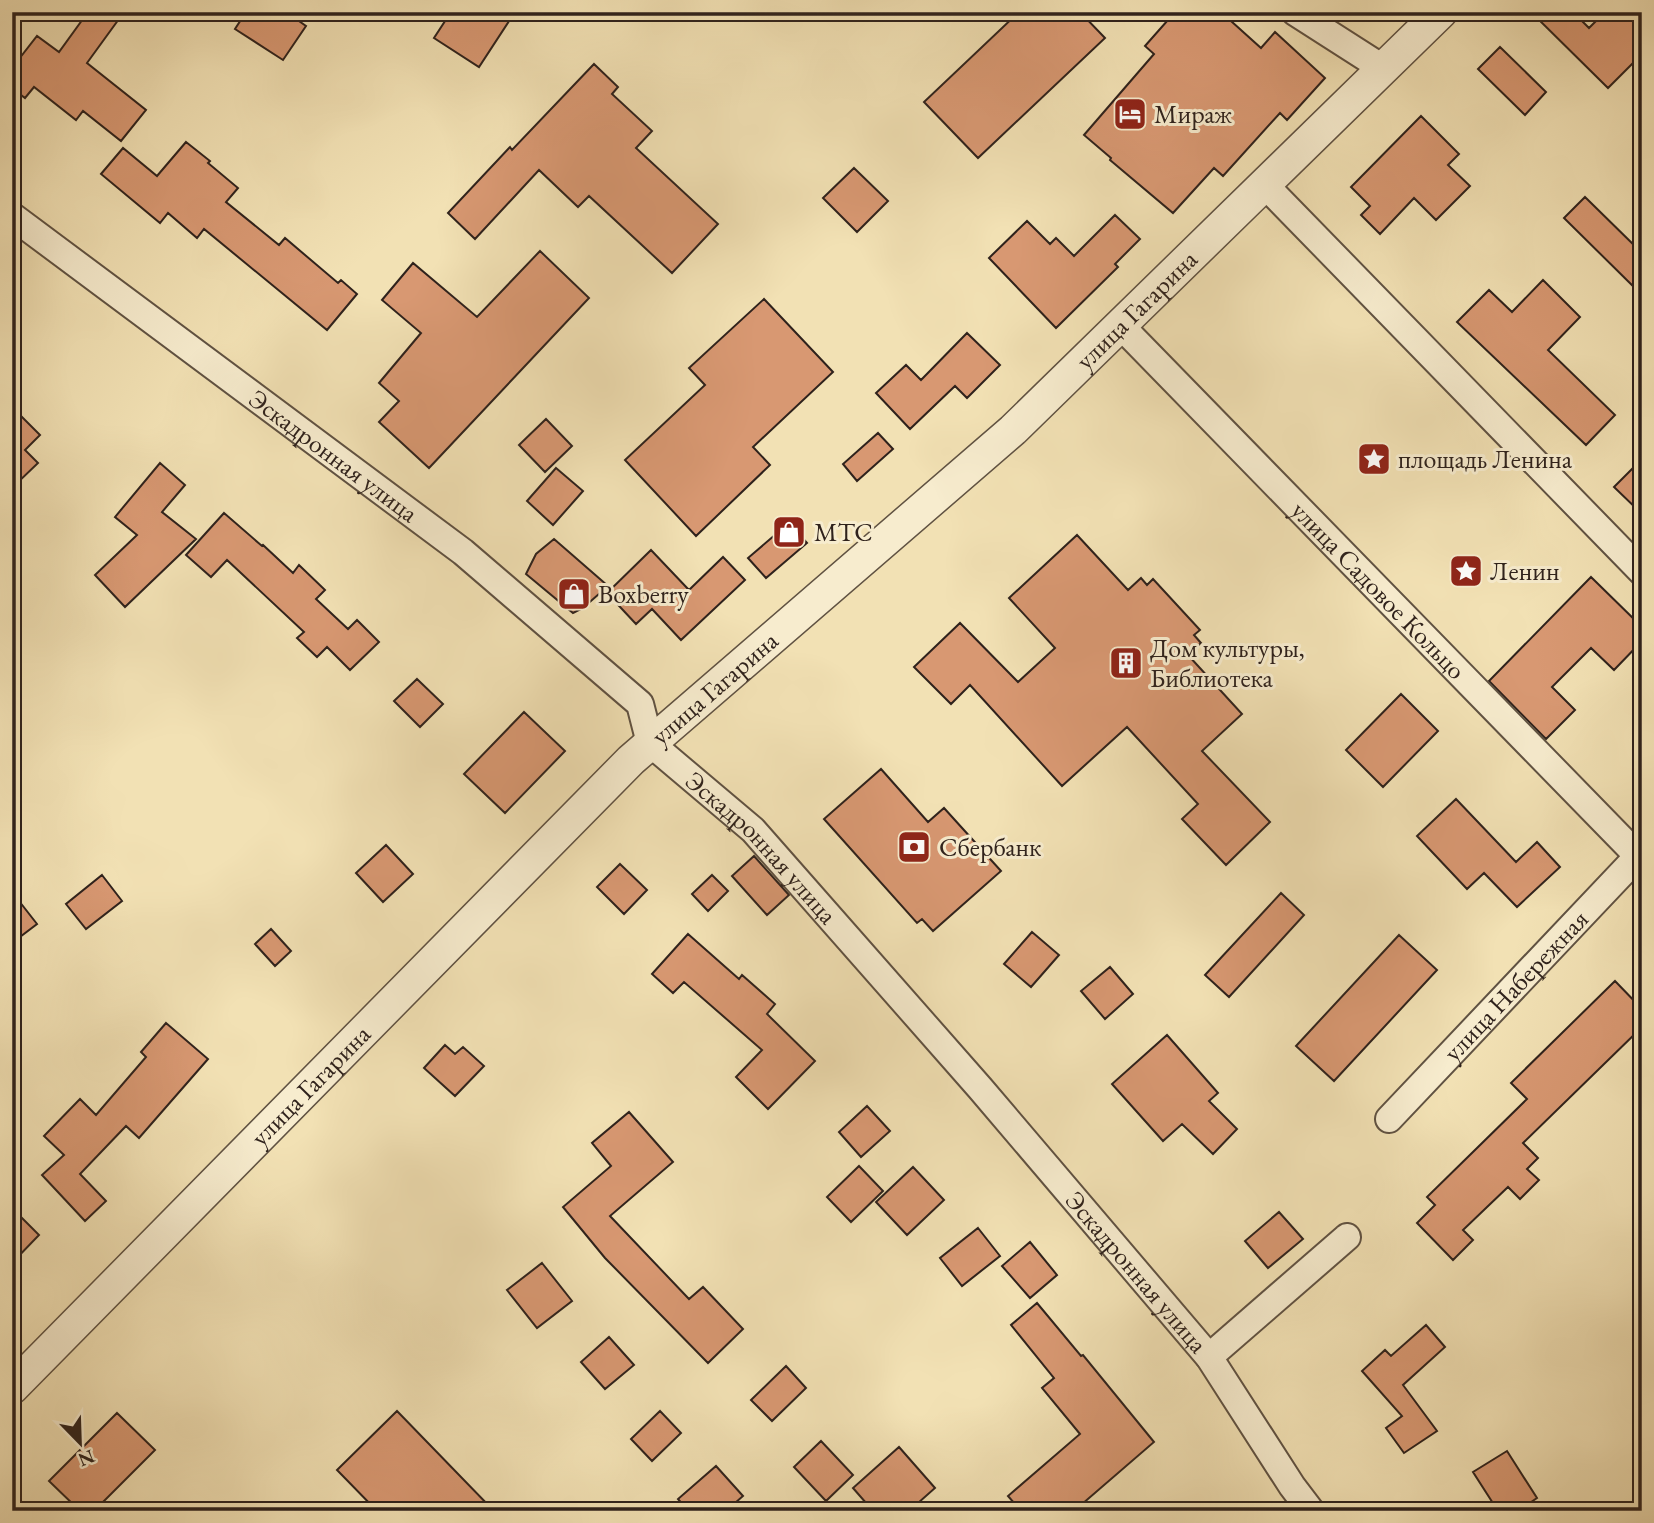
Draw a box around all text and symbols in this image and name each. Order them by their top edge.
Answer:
hotel icon: Мираж [1111,95,1149,133]
place label: Мираж [1154,97,1232,131]
street label: улица Гагарина [1068,242,1205,377]
street label: Эскадронная улица [242,381,426,530]
place icon: площадь Ленина [1355,440,1393,478]
place label: площадь Ленина [1398,442,1573,476]
street label: улица Садовое Кольцо [1284,494,1473,687]
shop icon: МТС [770,513,808,551]
place label: МТС [814,515,873,549]
place icon: Ленин [1447,552,1485,590]
place label: Ленин [1490,554,1559,588]
shop icon: Boxberry [555,575,593,613]
place label: Boxberry [598,577,689,611]
street label: улица Гагарина [644,623,786,752]
place label: Дом культуры, Библиотека [1150,631,1305,695]
building icon: Дом культуры, Библиотека [1107,644,1145,682]
street label: Эскадронная улица [678,763,845,932]
bank icon: Сбербанк [895,828,933,866]
place label: Сбербанк [939,830,1042,864]
street label: улица Набережная [1436,902,1595,1068]
street label: улица Гагарина [243,1017,378,1153]
street label: Эскадронная улица [1058,1184,1216,1361]
north arrow [46,1408,116,1478]
text: N [74,1444,98,1473]

